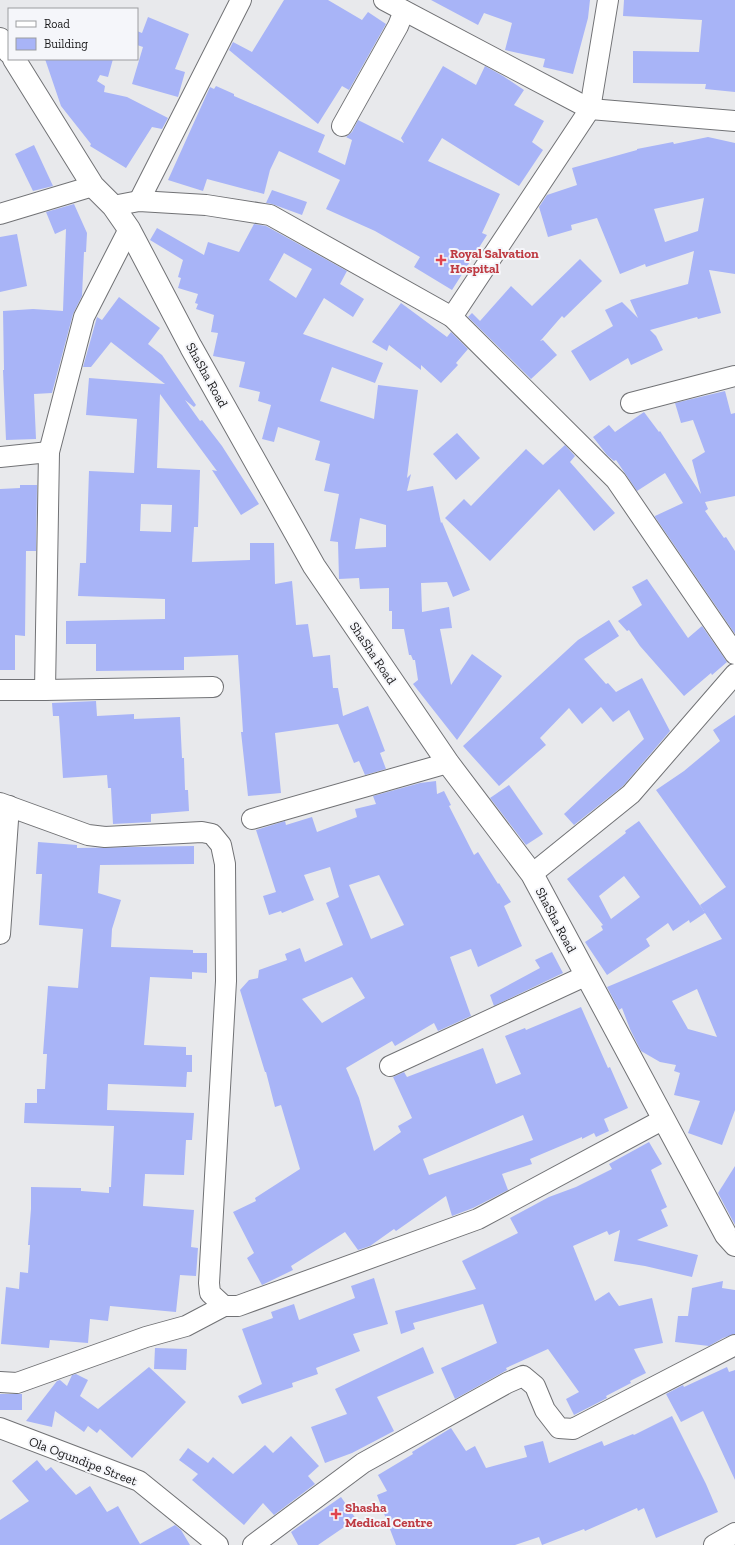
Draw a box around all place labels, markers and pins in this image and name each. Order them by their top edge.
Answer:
place label: Royal Salvation Hospital [450,246,539,276]
marker: Royal Salvation Hospital [435,254,447,266]
place label: Shasha Medical Centre [345,1500,433,1530]
marker: Shasha Medical Centre [330,1508,342,1520]

